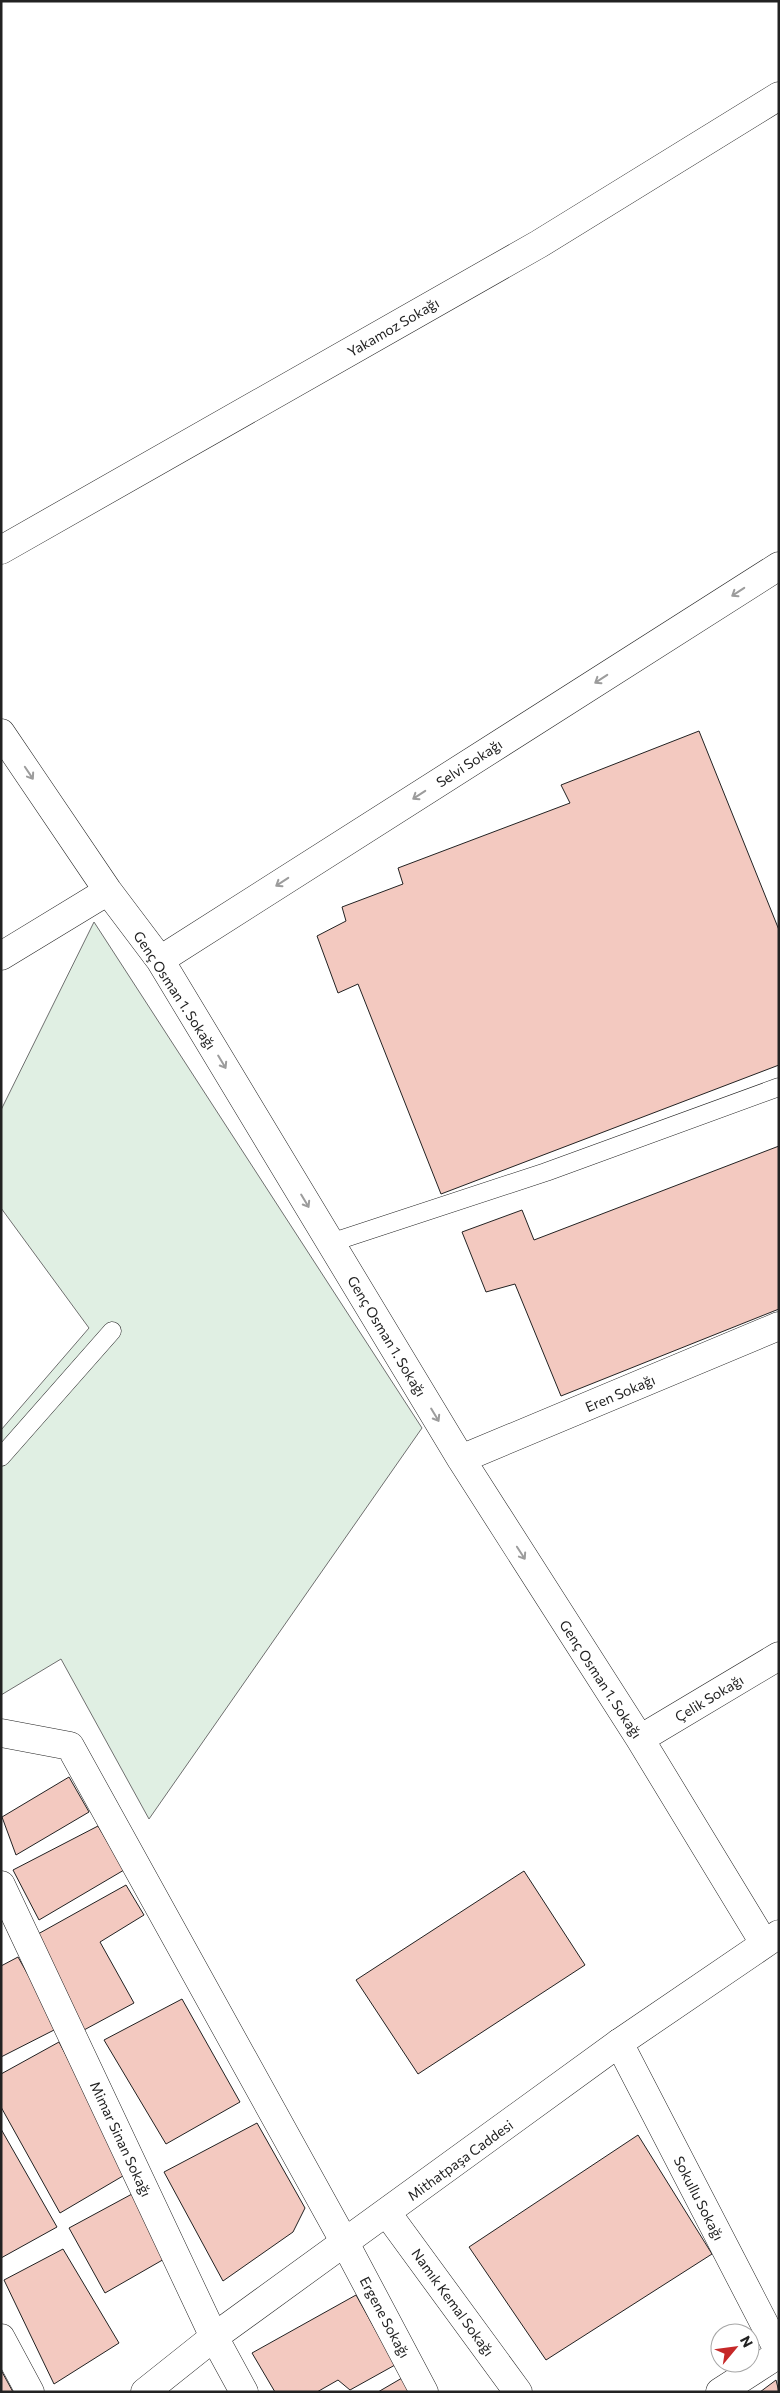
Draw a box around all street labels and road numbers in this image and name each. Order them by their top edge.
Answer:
street label: Yakamoz Sokağı [344,294,442,360]
street label: Selvi Sokağı [433,735,505,791]
street label: Genç Osman 1. Sokağı [130,928,220,1052]
street label: Genç Osman 1. Sokağı [344,1272,430,1400]
street label: Eren Sokağı [582,1371,658,1415]
street label: Genç Osman 1. Sokağı [556,1617,646,1741]
street label: Çelik Sokağı [672,1671,746,1725]
street label: Mimar Sinan Sokağı [87,2079,155,2199]
street label: Mithatpaşa Caddesi [404,2116,516,2204]
street label: Sokullu Sokağı [670,2153,728,2243]
street label: Namık Kemal Sokağı [408,2245,498,2359]
street label: Ergene Sokağı [356,2273,414,2361]

